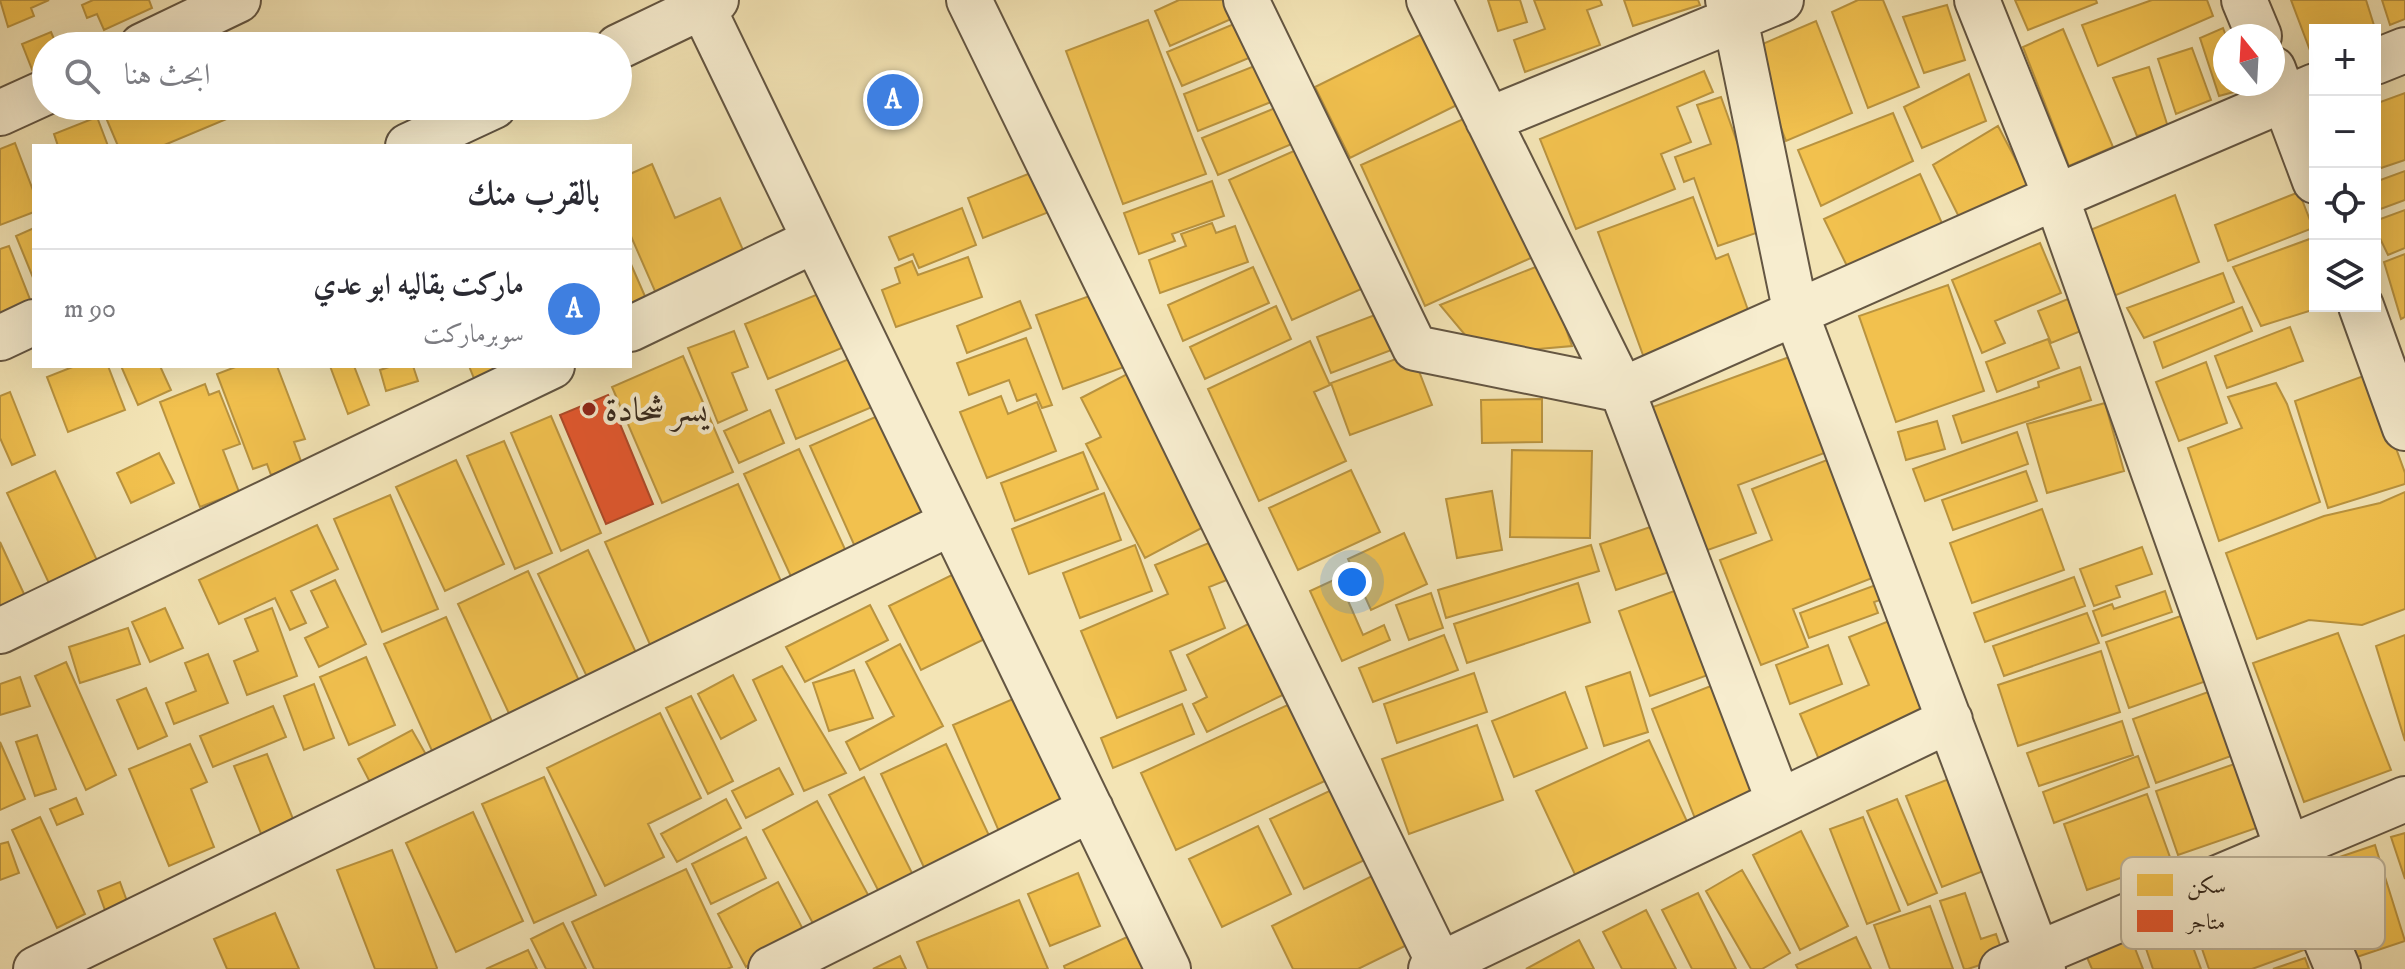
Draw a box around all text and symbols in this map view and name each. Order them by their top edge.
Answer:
north arrow [2213,24,2285,96]
map controls [2309,24,2381,312]
button: + [2309,24,2381,96]
search box [32,32,632,120]
icon: search [60,54,104,98]
text: ابحث هنا [124,57,210,94]
pin: A [867,70,919,130]
button: − [2309,96,2381,168]
button: locate [2309,168,2381,240]
text: بالقرب منك [467,173,600,215]
button: layers [2309,240,2381,312]
text: ماركت بقاليه ابو عدي [313,267,524,304]
text: 90 m [64,293,116,326]
text: A [566,293,582,326]
text: سوبرماركت [423,318,524,351]
place label: يسر شحادة [605,390,710,432]
marker: يسر شحادة [580,400,598,418]
your location [1332,562,1372,602]
legend [2121,857,2385,949]
text: سكن [2187,873,2226,901]
text: متاجر [2185,909,2225,936]

